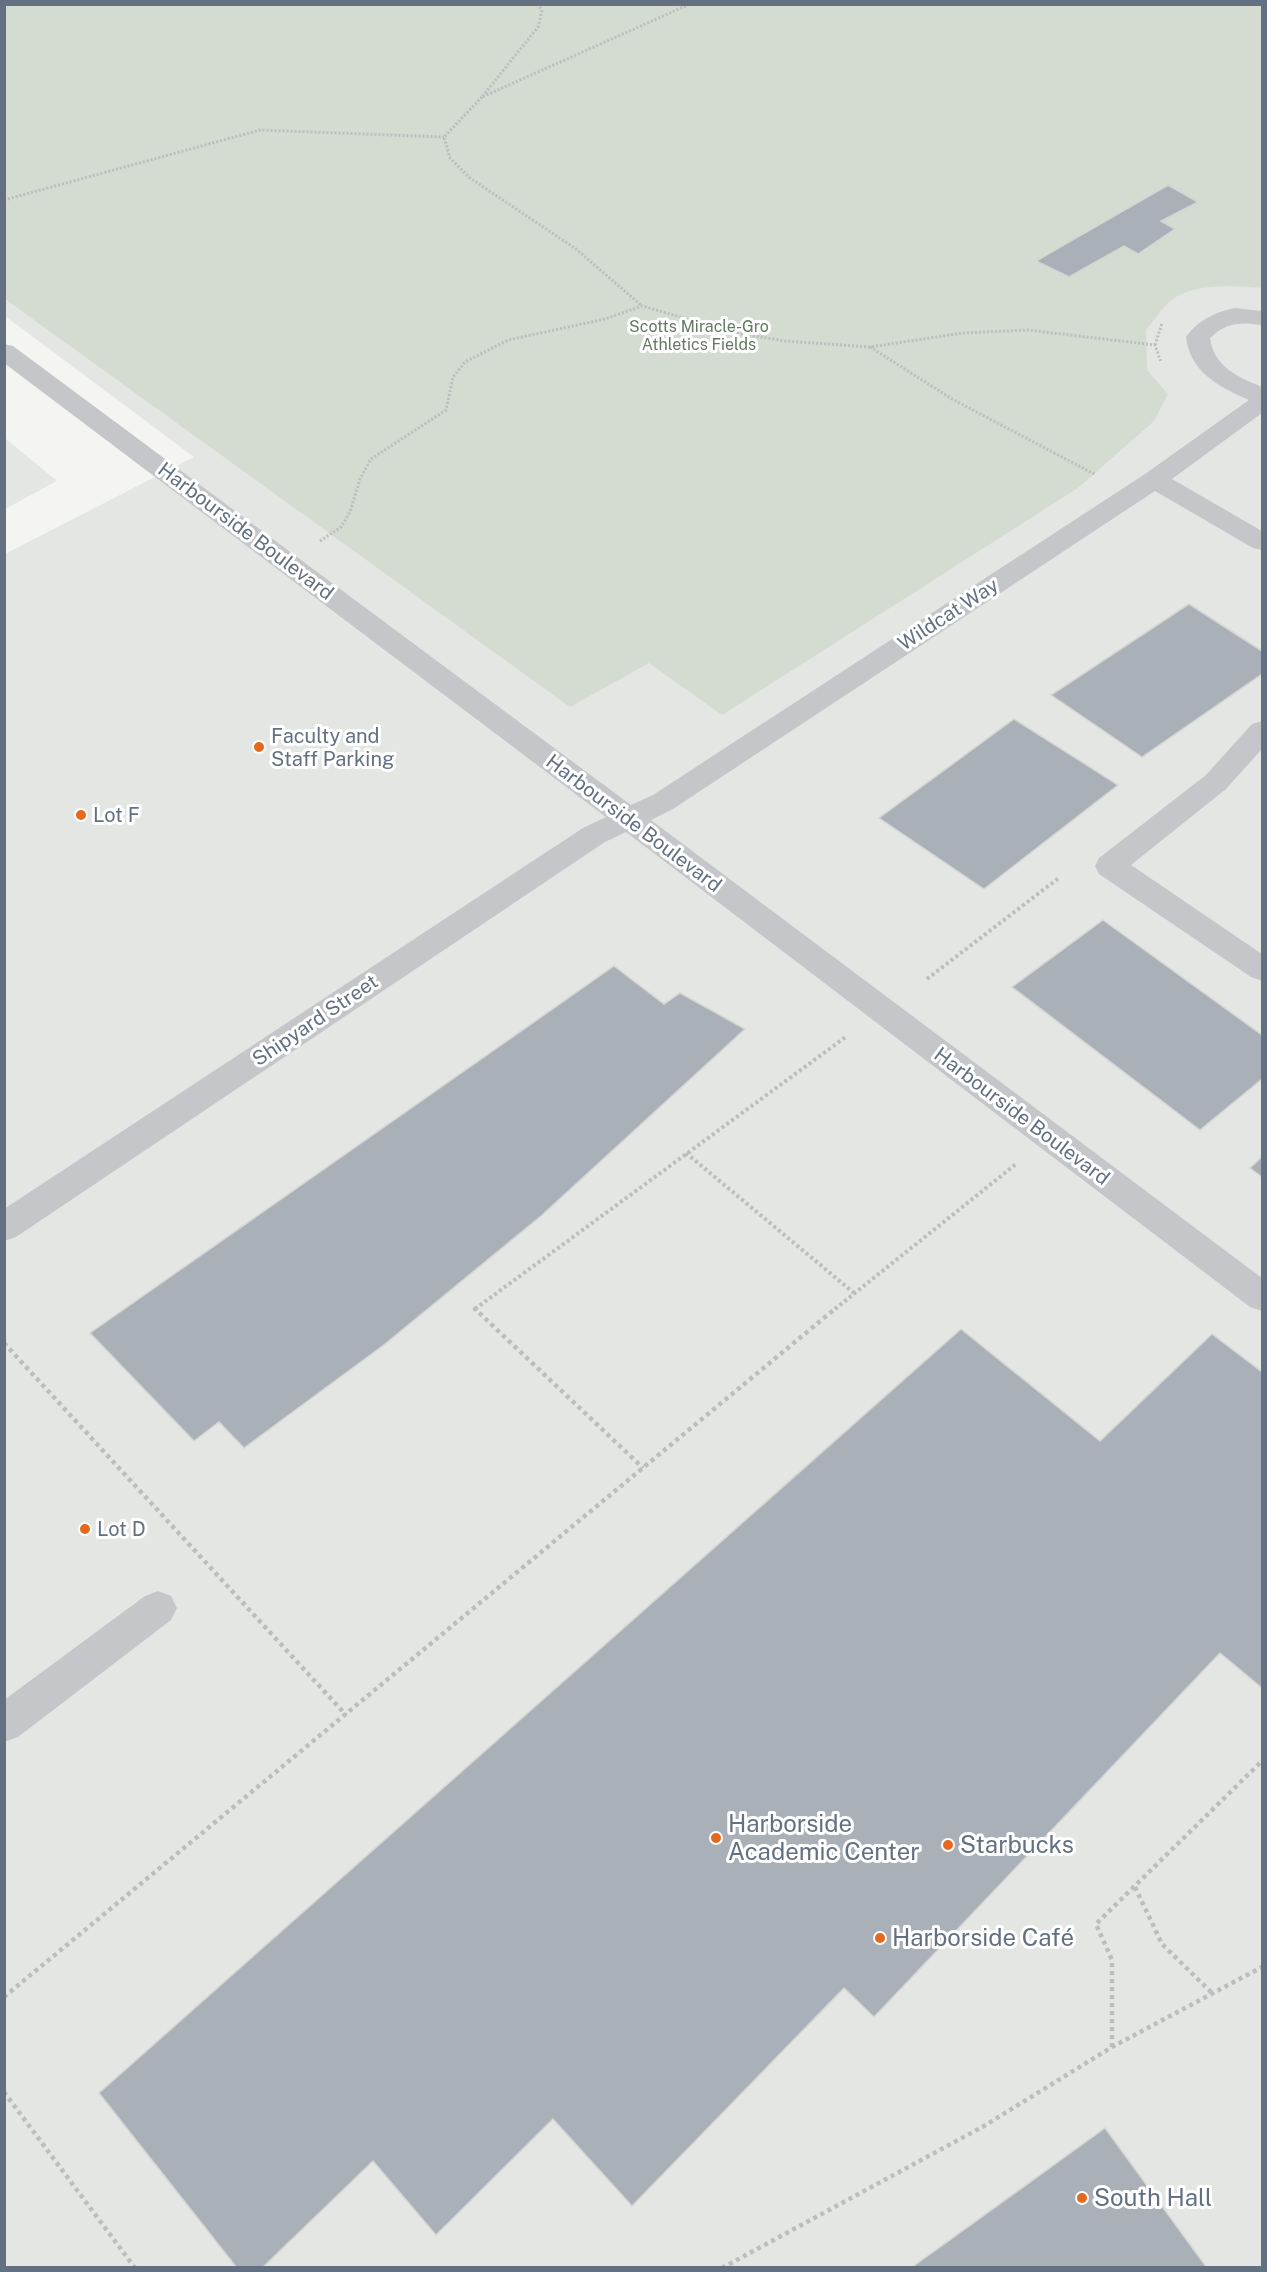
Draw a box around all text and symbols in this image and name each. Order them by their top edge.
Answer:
park label: Scotts Miracle-Gro Athletics Fields [629,317,769,354]
street label: Harbourside Boulevard [153,457,339,605]
street label: Wildcat Way [893,573,1003,655]
place label: Faculty and Staff Parking [271,724,394,771]
marker: Faculty and Staff Parking [252,740,266,754]
street label: Harbourside Boulevard [541,749,727,897]
place label: Lot F [93,803,140,827]
marker: Lot F [74,808,88,822]
street label: Shipyard Street [248,969,382,1071]
street label: Harbourside Boulevard [929,1042,1115,1190]
place label: Lot D [97,1517,146,1541]
marker: Lot D [78,1522,92,1536]
place label: Harborside Academic Center [728,1809,920,1865]
place label: Starbucks [960,1830,1074,1858]
marker: Harborside Academic Center [709,1831,723,1845]
marker: Starbucks [941,1838,955,1852]
place label: Harborside Café [892,1923,1074,1951]
marker: Harborside Café [873,1931,887,1945]
place label: South Hall [1094,2183,1212,2211]
marker: South Hall [1075,2191,1089,2205]

